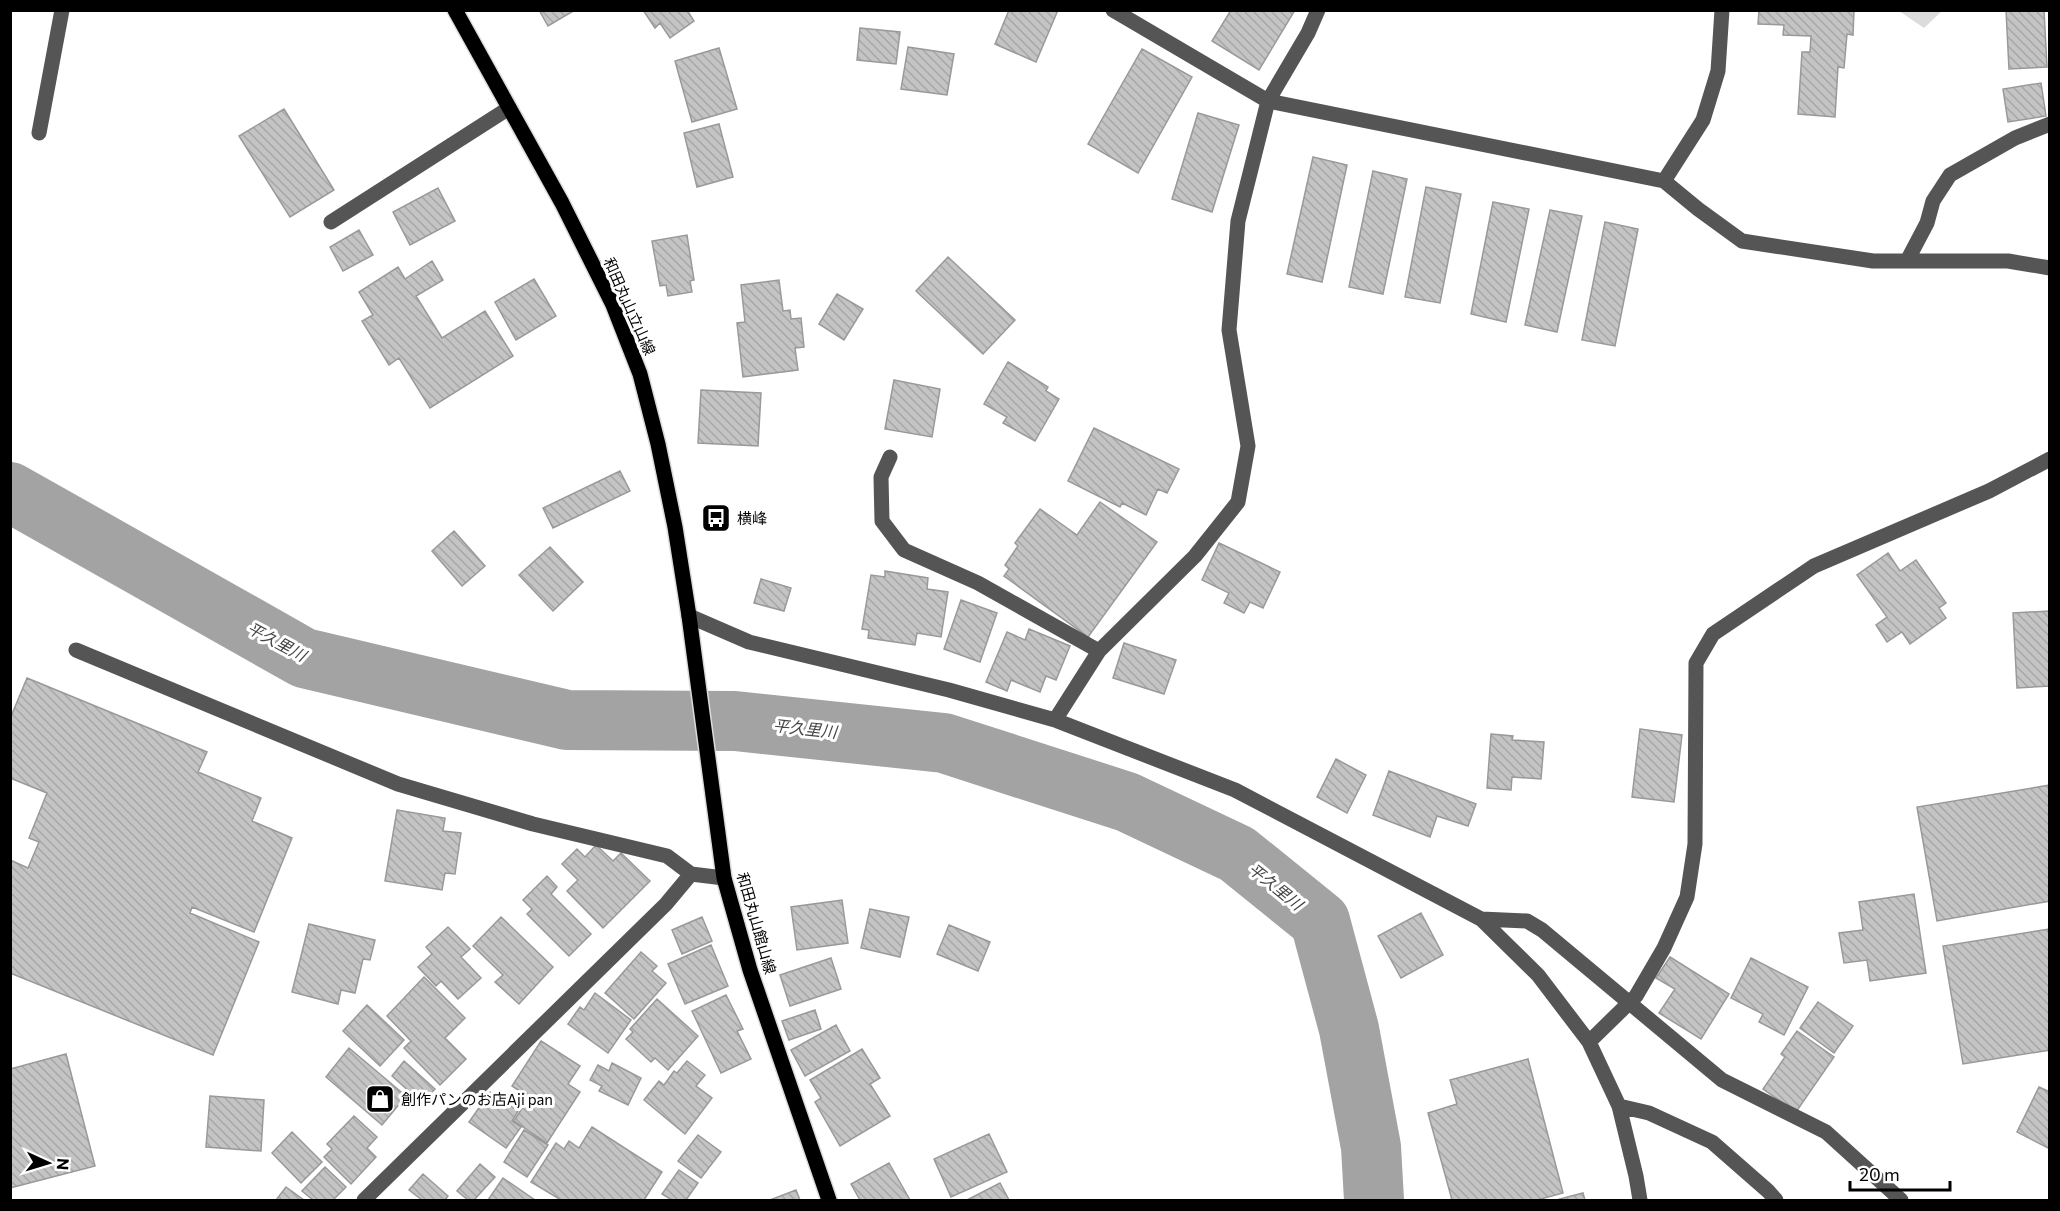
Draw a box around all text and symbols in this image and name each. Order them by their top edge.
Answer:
street label: 和田丸山立山線 [600,254,660,358]
bus stop icon: 横峰 [700,502,732,534]
place label: 横峰 [737,509,767,527]
water label: 平久里川 [244,618,311,665]
water label: 平久里川 [772,715,840,741]
water label: 平久里川 [1245,858,1308,915]
street label: 和田丸山館山線 [734,870,780,976]
shop icon: 創作パンのお店Aji pan [364,1083,396,1115]
place label: 創作パンのお店Aji pan [401,1090,553,1108]
north arrow [18,1133,78,1193]
scale bar [1850,1154,1950,1192]
text: N [54,1157,73,1171]
text: 20 m [1859,1163,1900,1185]

